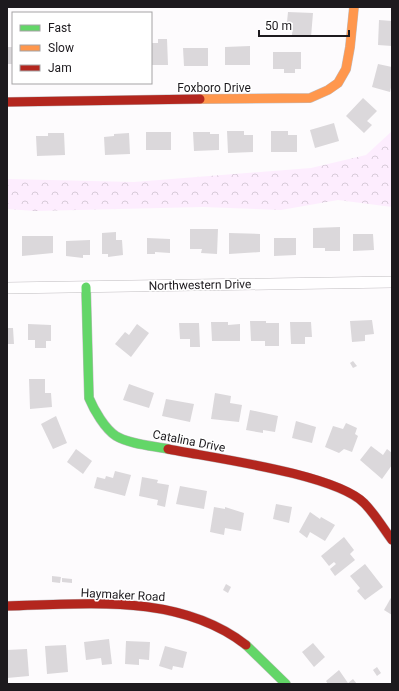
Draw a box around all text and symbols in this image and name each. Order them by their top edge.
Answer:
legend [12,12,152,84]
scale bar [259,12,349,38]
text: 50 m [265,19,292,33]
text: Fast [48,21,71,35]
text: Slow [48,41,74,55]
text: Jam [48,61,72,75]
street label: Foxboro Drive [177,81,251,95]
street label: Northwestern Drive [148,277,252,293]
street label: Catalina Drive [151,427,227,455]
street label: Haymaker Road [80,586,166,604]

